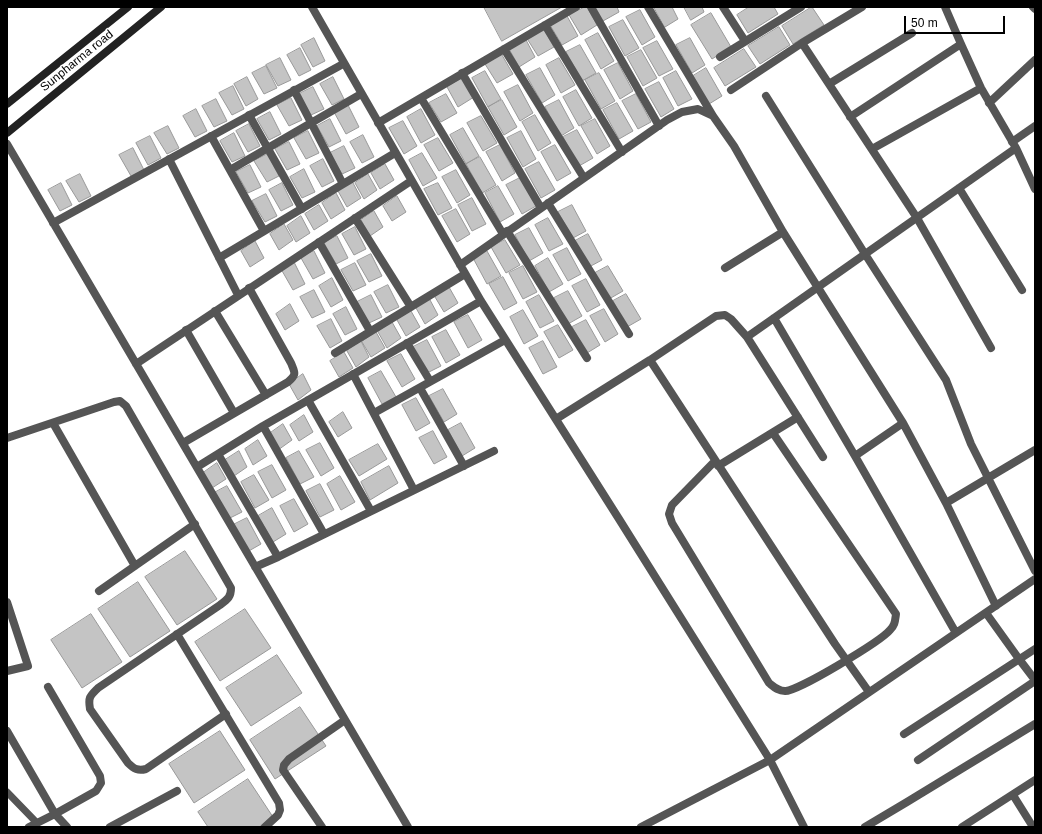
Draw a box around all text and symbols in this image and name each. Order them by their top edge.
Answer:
scale bar [906,8,1007,34]
text: 50 m [911,16,938,30]
street label: Sunpharma road [38,27,116,95]

